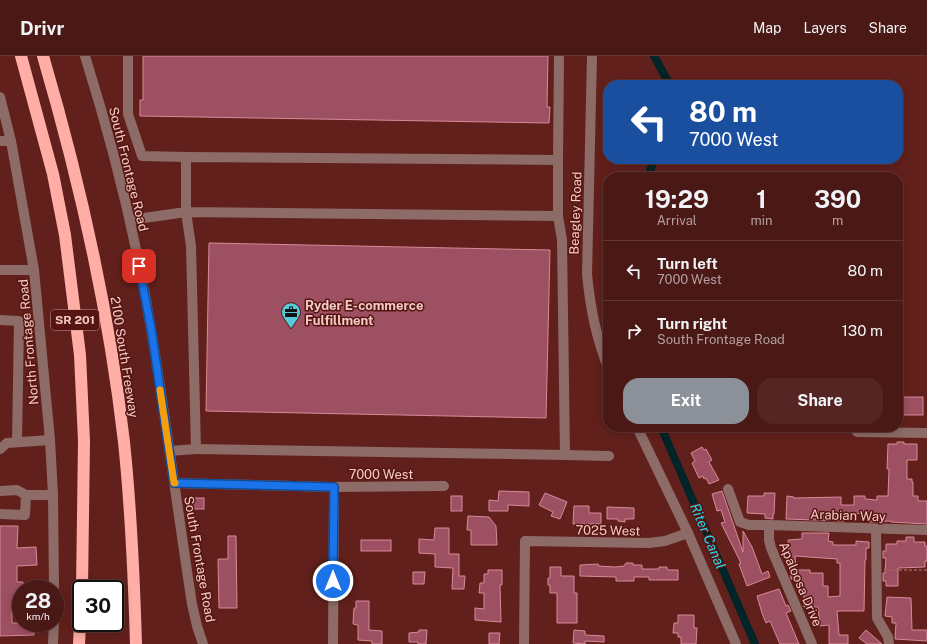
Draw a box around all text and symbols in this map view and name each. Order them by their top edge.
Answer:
text: Drivr [20,17,64,39]
text: Map [753,20,781,36]
text: Layers [803,20,847,36]
text: Share [869,20,907,36]
text: 80 m [689,95,757,128]
icon: left [623,96,675,148]
street label: South Frontage Road [106,105,151,233]
text: 7000 West [689,129,779,150]
street label: Beagley Road [567,171,584,255]
text: 19:29 [645,185,709,213]
text: 1 [756,185,767,213]
text: 390 [814,185,861,213]
text: Arrival [657,213,697,228]
text: min [750,213,773,228]
text: m [832,213,843,228]
pin [122,249,156,283]
icon: arrive [128,255,150,277]
text: Turn left [657,255,718,272]
icon: left [623,260,645,282]
text: 80 m [848,262,883,279]
text: 7000 West [657,272,722,287]
street label: North Frontage Road [16,278,41,405]
street label: 2100 South Freeway [108,295,142,419]
place label: Ryder E-commerce Fulfillment [305,298,423,328]
office icon: Ryder E-commerce Fulfillment [280,301,302,329]
road number: SR 201 [51,310,99,330]
text: Turn right [657,315,727,332]
icon: right [623,320,645,342]
text: 130 m [842,322,883,339]
text: South Frontage Road [657,332,785,347]
button: Exit [623,378,749,424]
button: Share [757,378,883,424]
street label: 7000 West [349,467,413,482]
street label: South Frontage Road [181,495,218,623]
water label: Riter Canal [687,501,729,571]
street label: Arabian Way [810,507,886,524]
street label: 7025 West [575,522,641,539]
street label: Apaloosa Drive [776,540,825,629]
position arrow [312,560,354,602]
speed limit sign: 30 [72,580,124,632]
text: 28 [25,589,51,613]
text: km/h [26,610,50,622]

